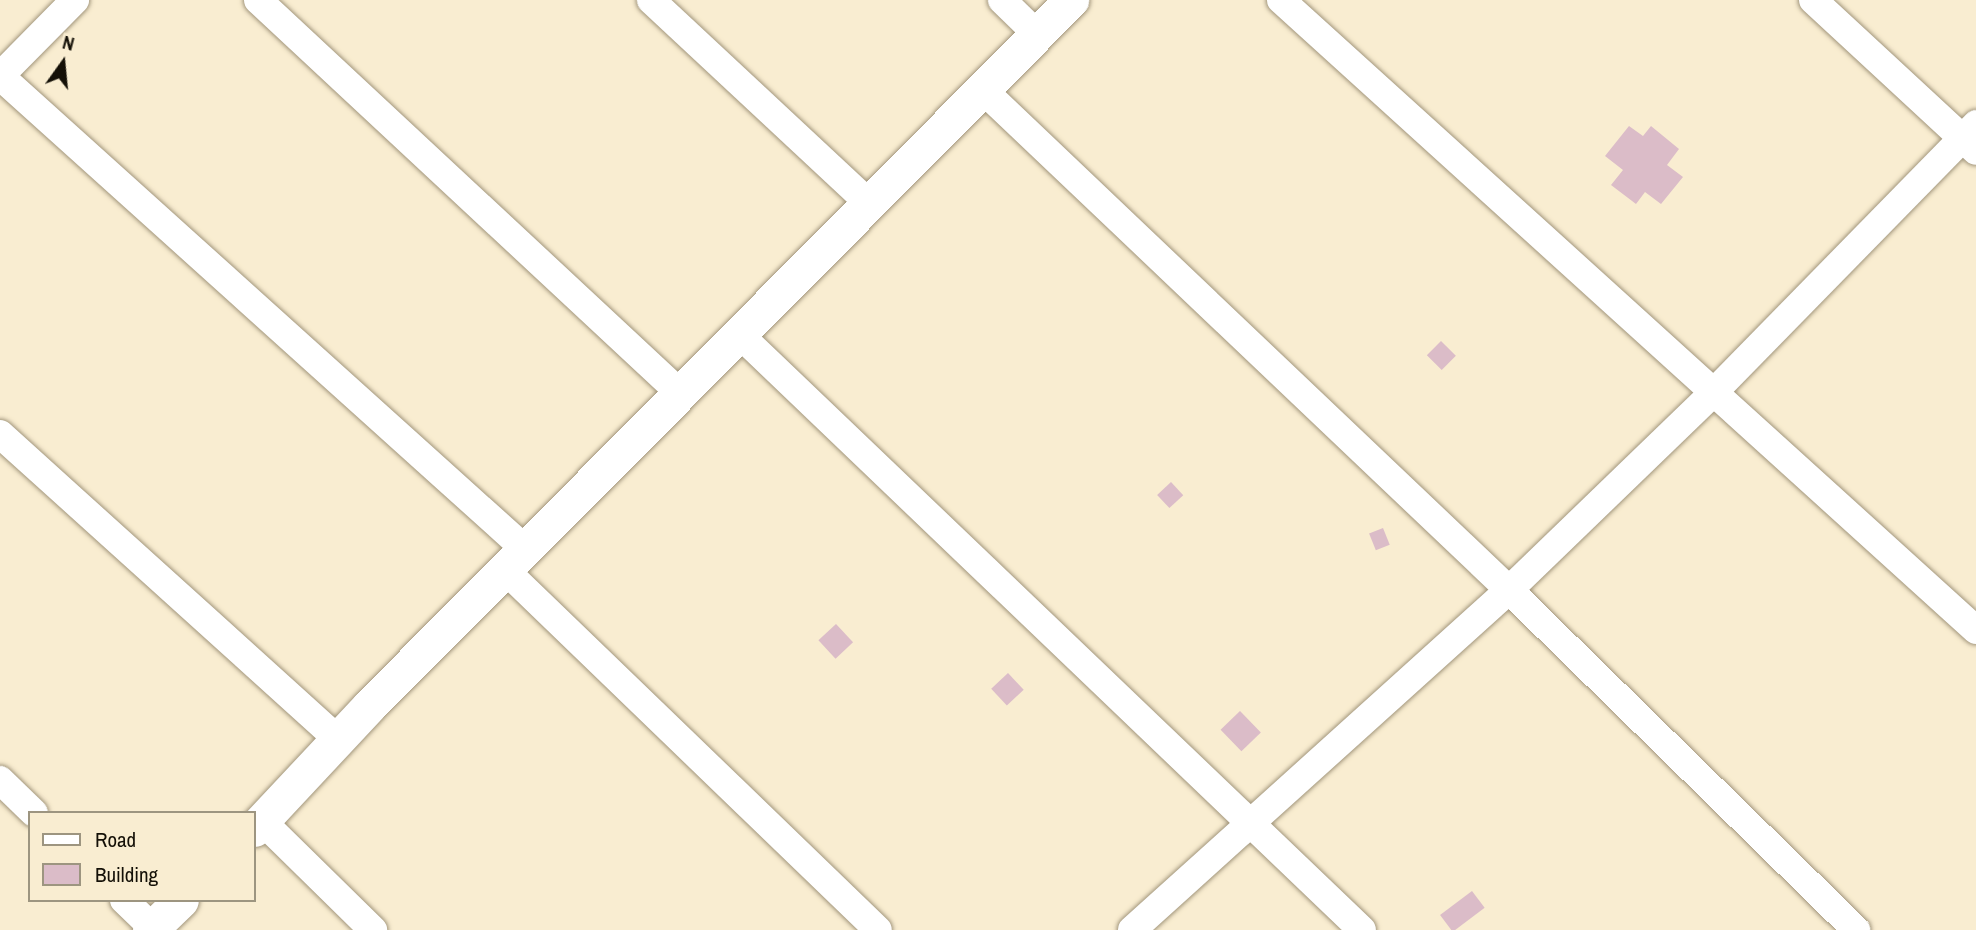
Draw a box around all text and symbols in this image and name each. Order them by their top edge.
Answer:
north arrow [28,28,98,98]
text: N [60,29,77,57]
legend [28,811,256,902]
text: Road [95,825,136,854]
text: Building [95,860,158,889]

